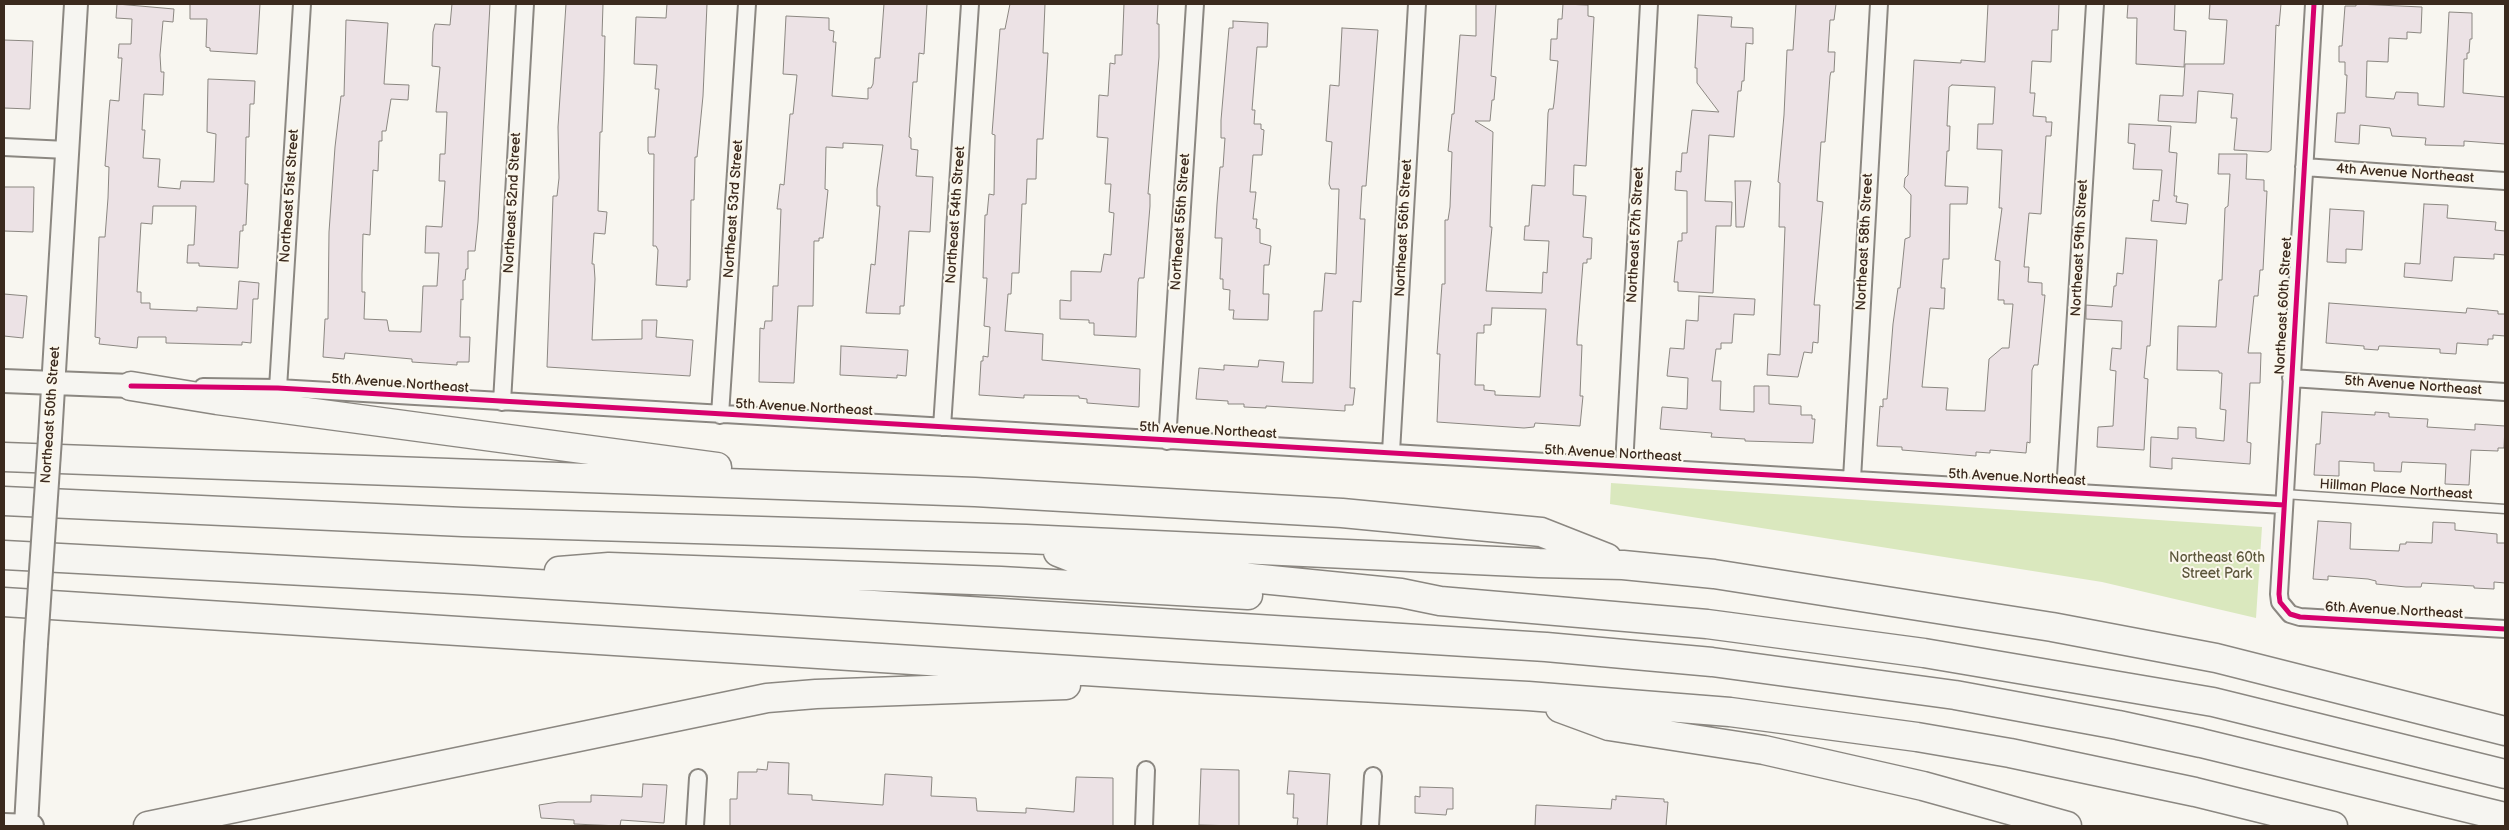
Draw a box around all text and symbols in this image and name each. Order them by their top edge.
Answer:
street label: Northeast 51st Street [277,129,303,263]
street label: Northeast 52nd Street [501,132,525,274]
street label: Northeast 53rd Street [721,139,747,279]
street label: Northeast 54th Street [943,146,969,284]
street label: Northeast 55th Street [1168,153,1194,291]
street label: Northeast 56th Street [1392,159,1416,297]
street label: 4th Avenue Northeast [2335,161,2475,187]
street label: Northeast 57th Street [1624,167,1648,303]
street label: Northeast 58th Street [1853,173,1877,311]
street label: Northeast 59th Street [2068,179,2092,317]
street label: Northeast 60th Street [2272,237,2296,375]
street label: Northeast 50th Street [38,346,64,484]
street label: 5th Avenue Northeast [331,371,469,397]
street label: 5th Avenue Northeast [2344,373,2482,399]
street label: 5th Avenue Northeast [735,396,873,420]
street label: 5th Avenue Northeast [1139,419,1277,443]
street label: 5th Avenue Northeast [1544,442,1682,466]
street label: 5th Avenue Northeast [1948,466,2086,490]
street label: Hillman Place Northeast [2319,476,2473,504]
park label: Northeast 60th Street Park [2169,550,2265,582]
street label: 6th Avenue Northeast [2324,599,2464,623]

